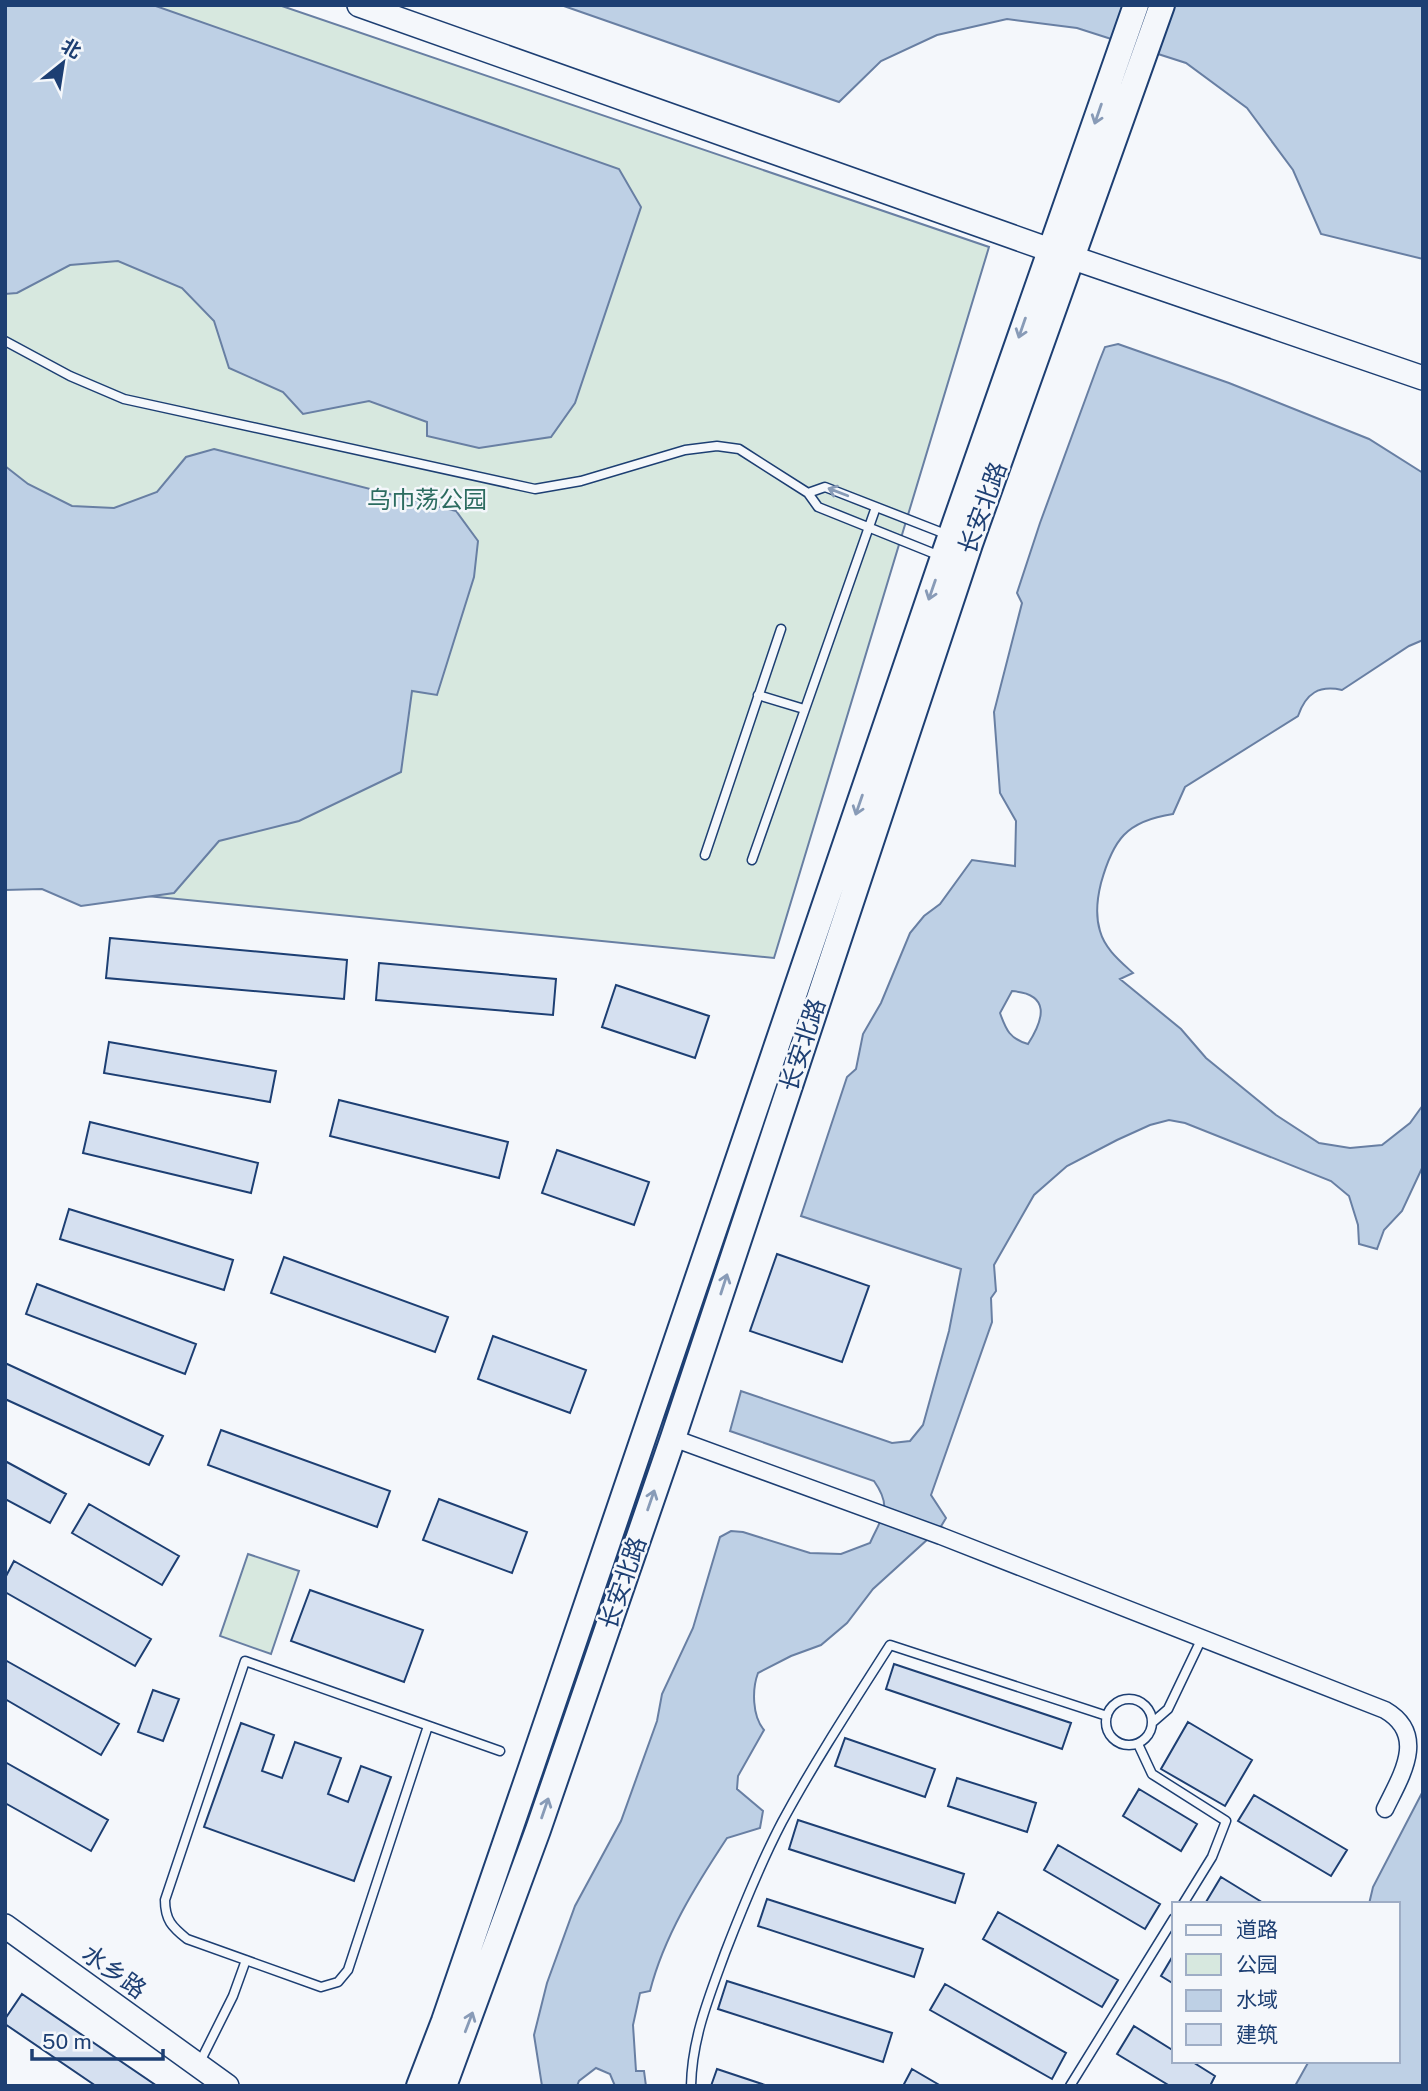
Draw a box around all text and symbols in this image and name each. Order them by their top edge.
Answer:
north arrow [28,28,98,98]
text: 北 [58,34,85,63]
one-way arrow [1091,102,1103,124]
one-way arrow [1015,317,1027,339]
street label: 长安北路 [952,458,1012,558]
park label: 乌巾荡公园 [367,485,487,513]
one-way arrow [828,485,849,498]
one-way arrow [925,578,937,600]
one-way arrow [852,794,864,816]
street label: 长安北路 [774,995,830,1095]
one-way arrow [719,1274,731,1296]
one-way arrow [645,1489,658,1511]
street label: 长安北路 [593,1533,651,1633]
one-way arrow [540,1797,552,1819]
legend [1172,1902,1400,2063]
text: 道路 [1236,1917,1278,1942]
street label: 水乡路 [77,1939,152,2004]
text: 公园 [1236,1952,1278,1977]
text: 水域 [1236,1987,1278,2012]
one-way arrow [464,2012,476,2034]
scale bar [32,2018,163,2062]
text: 建筑 [1236,2022,1278,2047]
text: 50 m [42,2029,92,2054]

